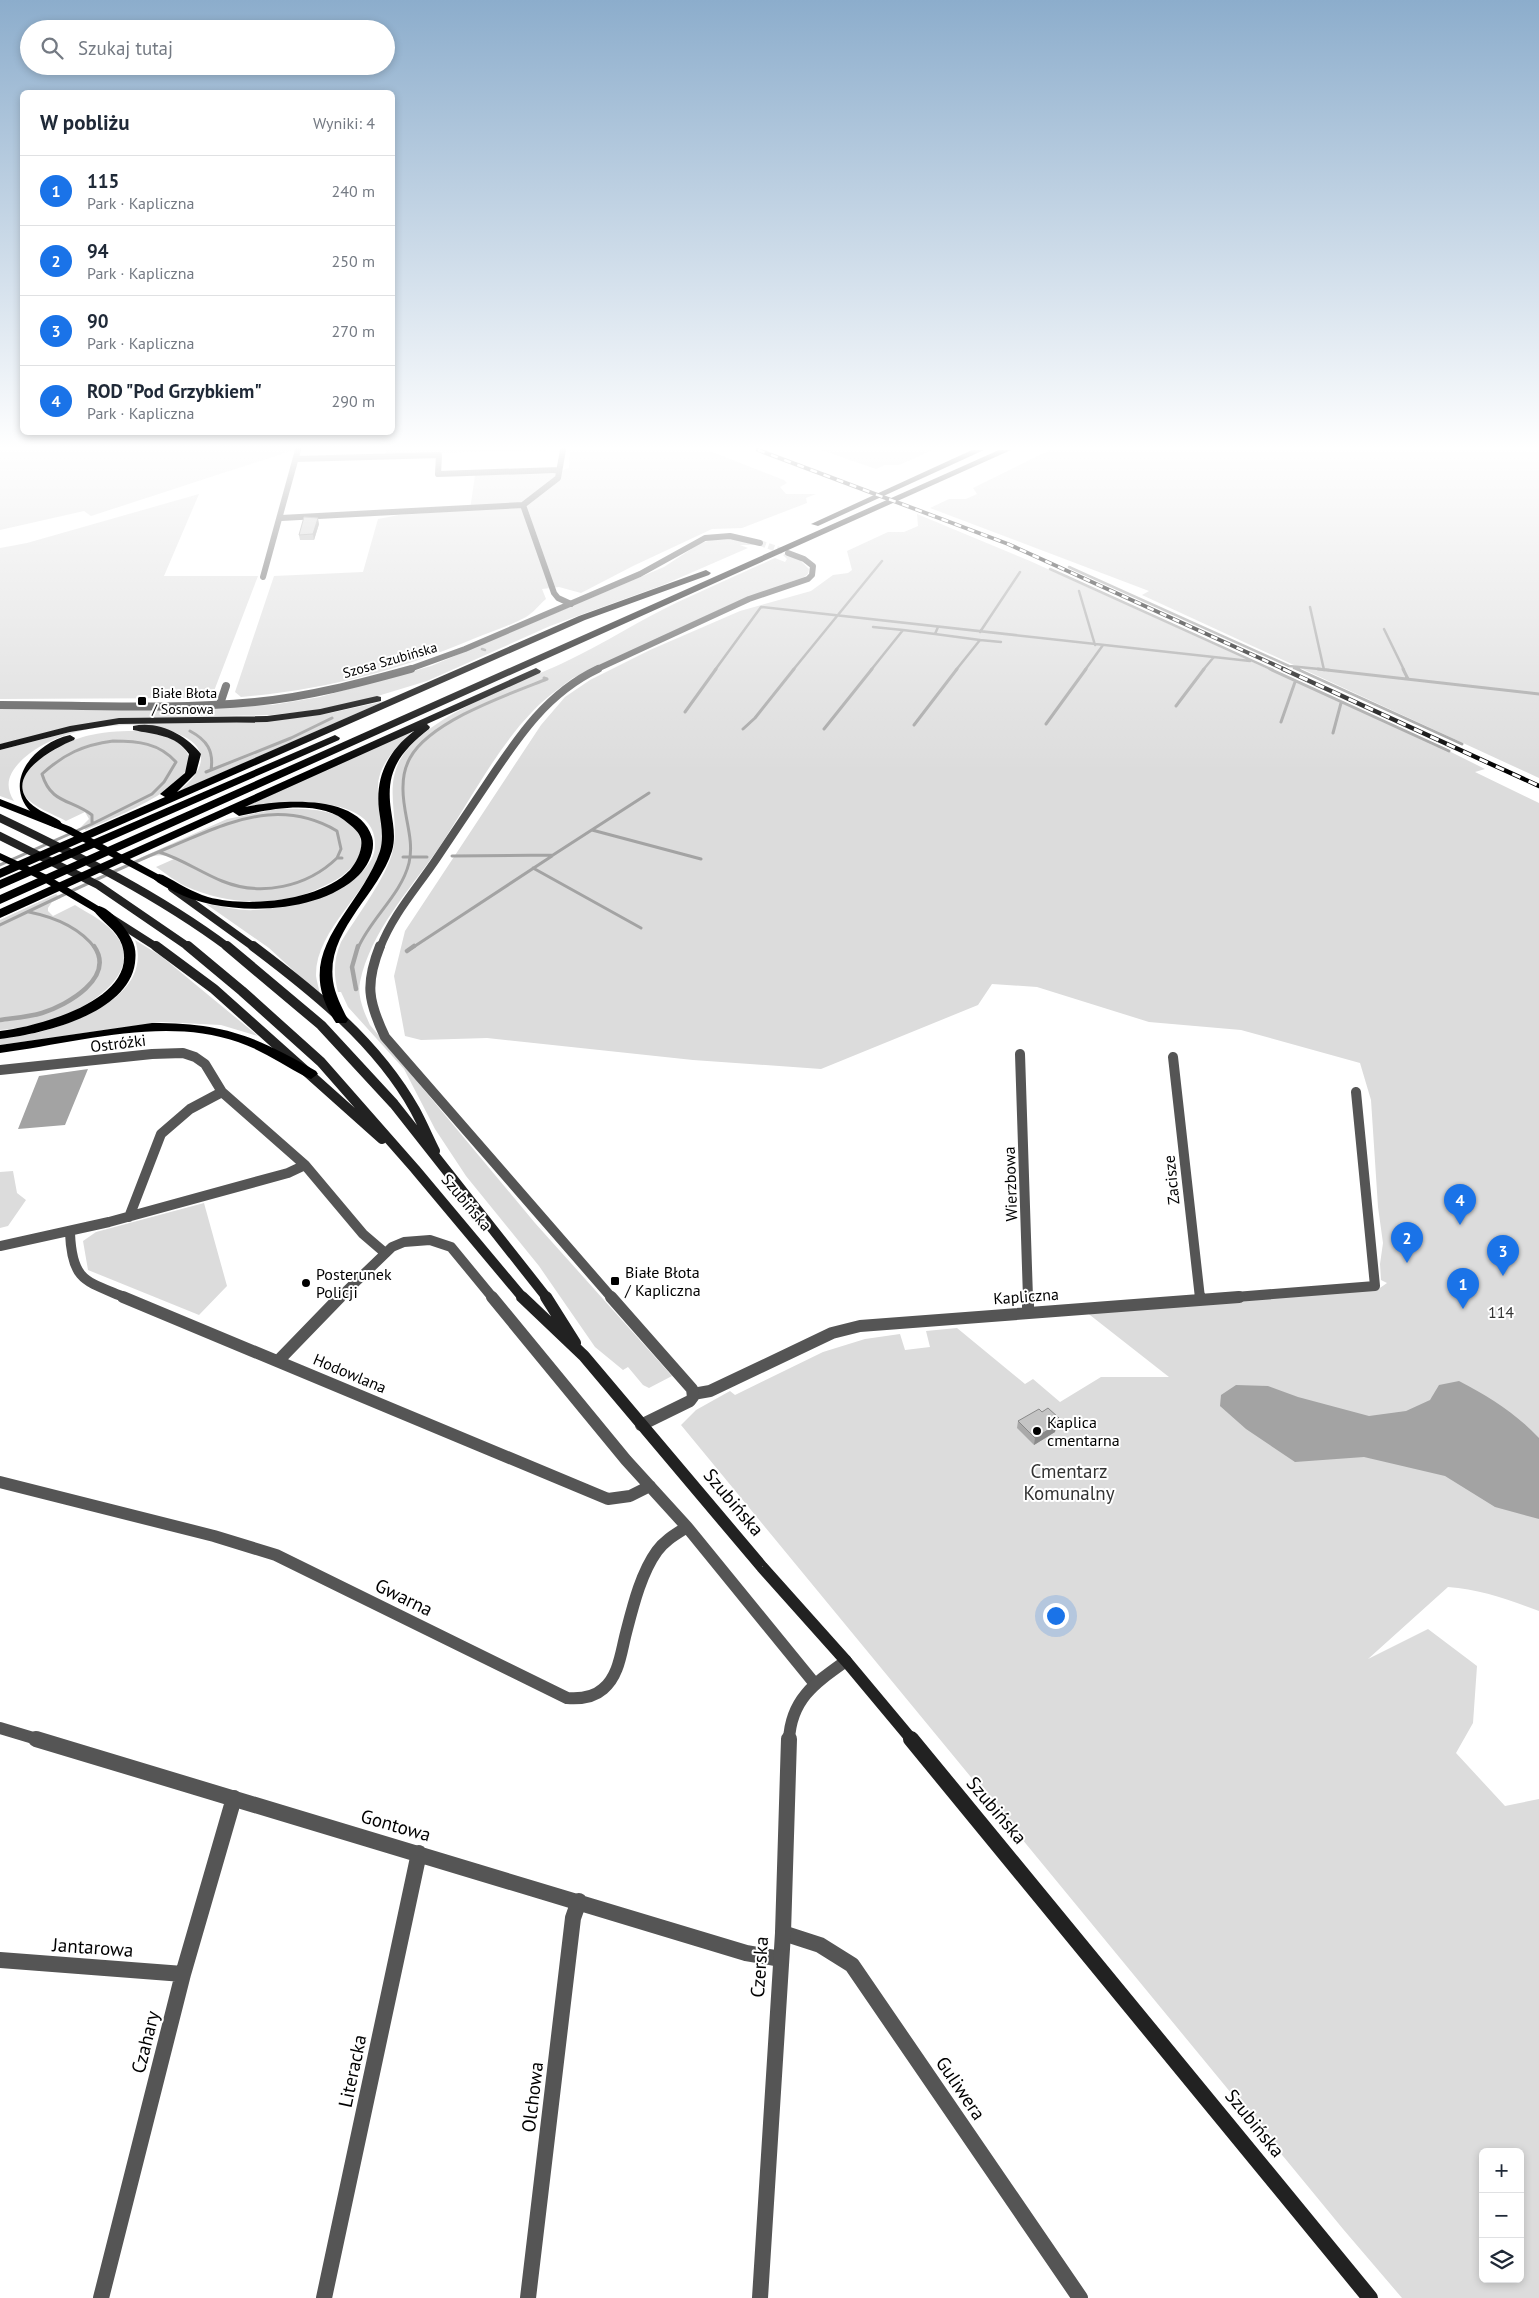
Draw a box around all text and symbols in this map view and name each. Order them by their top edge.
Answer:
search box [20,20,395,75]
icon: search [38,34,66,62]
text: Szukaj tutaj [78,36,173,60]
text: W pobliżu [40,109,129,136]
text: Wyniki: 4 [313,113,375,133]
text: 115 [87,169,119,193]
text: 1 [51,181,61,201]
text: 240 m [332,181,375,201]
text: Park · Kapliczna [87,193,194,213]
text: 94 [87,239,109,263]
text: 2 [51,251,61,271]
text: 250 m [332,251,375,271]
text: Park · Kapliczna [87,263,194,283]
text: 90 [87,309,109,333]
text: 3 [51,321,61,341]
text: 270 m [332,321,375,341]
text: Park · Kapliczna [87,333,194,353]
text: ROD "Pod Grzybkiem" [87,379,262,403]
text: 4 [51,391,61,411]
text: 290 m [332,391,375,411]
text: Park · Kapliczna [87,403,194,423]
street label: Szosa Szubińska [341,638,439,682]
place label: Białe Błota / Sosnowa [151,684,217,718]
marker: Białe Błota / Sosnowa [136,695,148,707]
street label: Ostróżki [89,1030,147,1056]
street label: Wierzbowa [999,1146,1021,1222]
street label: Zacisze [1158,1154,1184,1206]
street label: Szubińska [437,1169,497,1235]
pin: 4 [1444,1184,1476,1225]
pin: 2 [1391,1222,1423,1263]
pin: 3 [1487,1235,1519,1276]
place label: Białe Błota / Kapliczna [624,1262,701,1300]
place label: Posterunek Policji [316,1264,392,1302]
pin: 1 [1447,1268,1479,1309]
marker: Białe Błota / Kapliczna [609,1275,621,1287]
marker: Posterunek Policji [300,1277,312,1289]
street label: Kapliczna [993,1284,1059,1308]
park label: 114 [1488,1302,1514,1322]
street label: Hodowlana [310,1349,390,1397]
place label: Kaplica cmentarna [1047,1412,1120,1450]
marker: Kaplica cmentarna [1031,1425,1043,1437]
park label: Cmentarz Komunalny [1023,1459,1115,1505]
street label: Szubińska [699,1463,769,1541]
street label: Gwarna [371,1573,437,1621]
your location [1043,1603,1069,1629]
street label: Szubińska [962,1771,1032,1849]
street label: Gontowa [358,1804,434,1846]
street label: Jantarowa [51,1932,134,1962]
street label: Czerska [745,1936,773,1998]
street label: Czahary [126,2008,164,2076]
street label: Literacka [333,2032,371,2110]
street label: Guliwera [931,2052,991,2124]
street label: Olchowa [516,2060,548,2134]
street label: Szubińska [1220,2084,1290,2162]
map controls [1479,2148,1524,2283]
button: + [1479,2148,1524,2193]
button: − [1479,2193,1524,2238]
button: layers [1479,2238,1524,2283]

